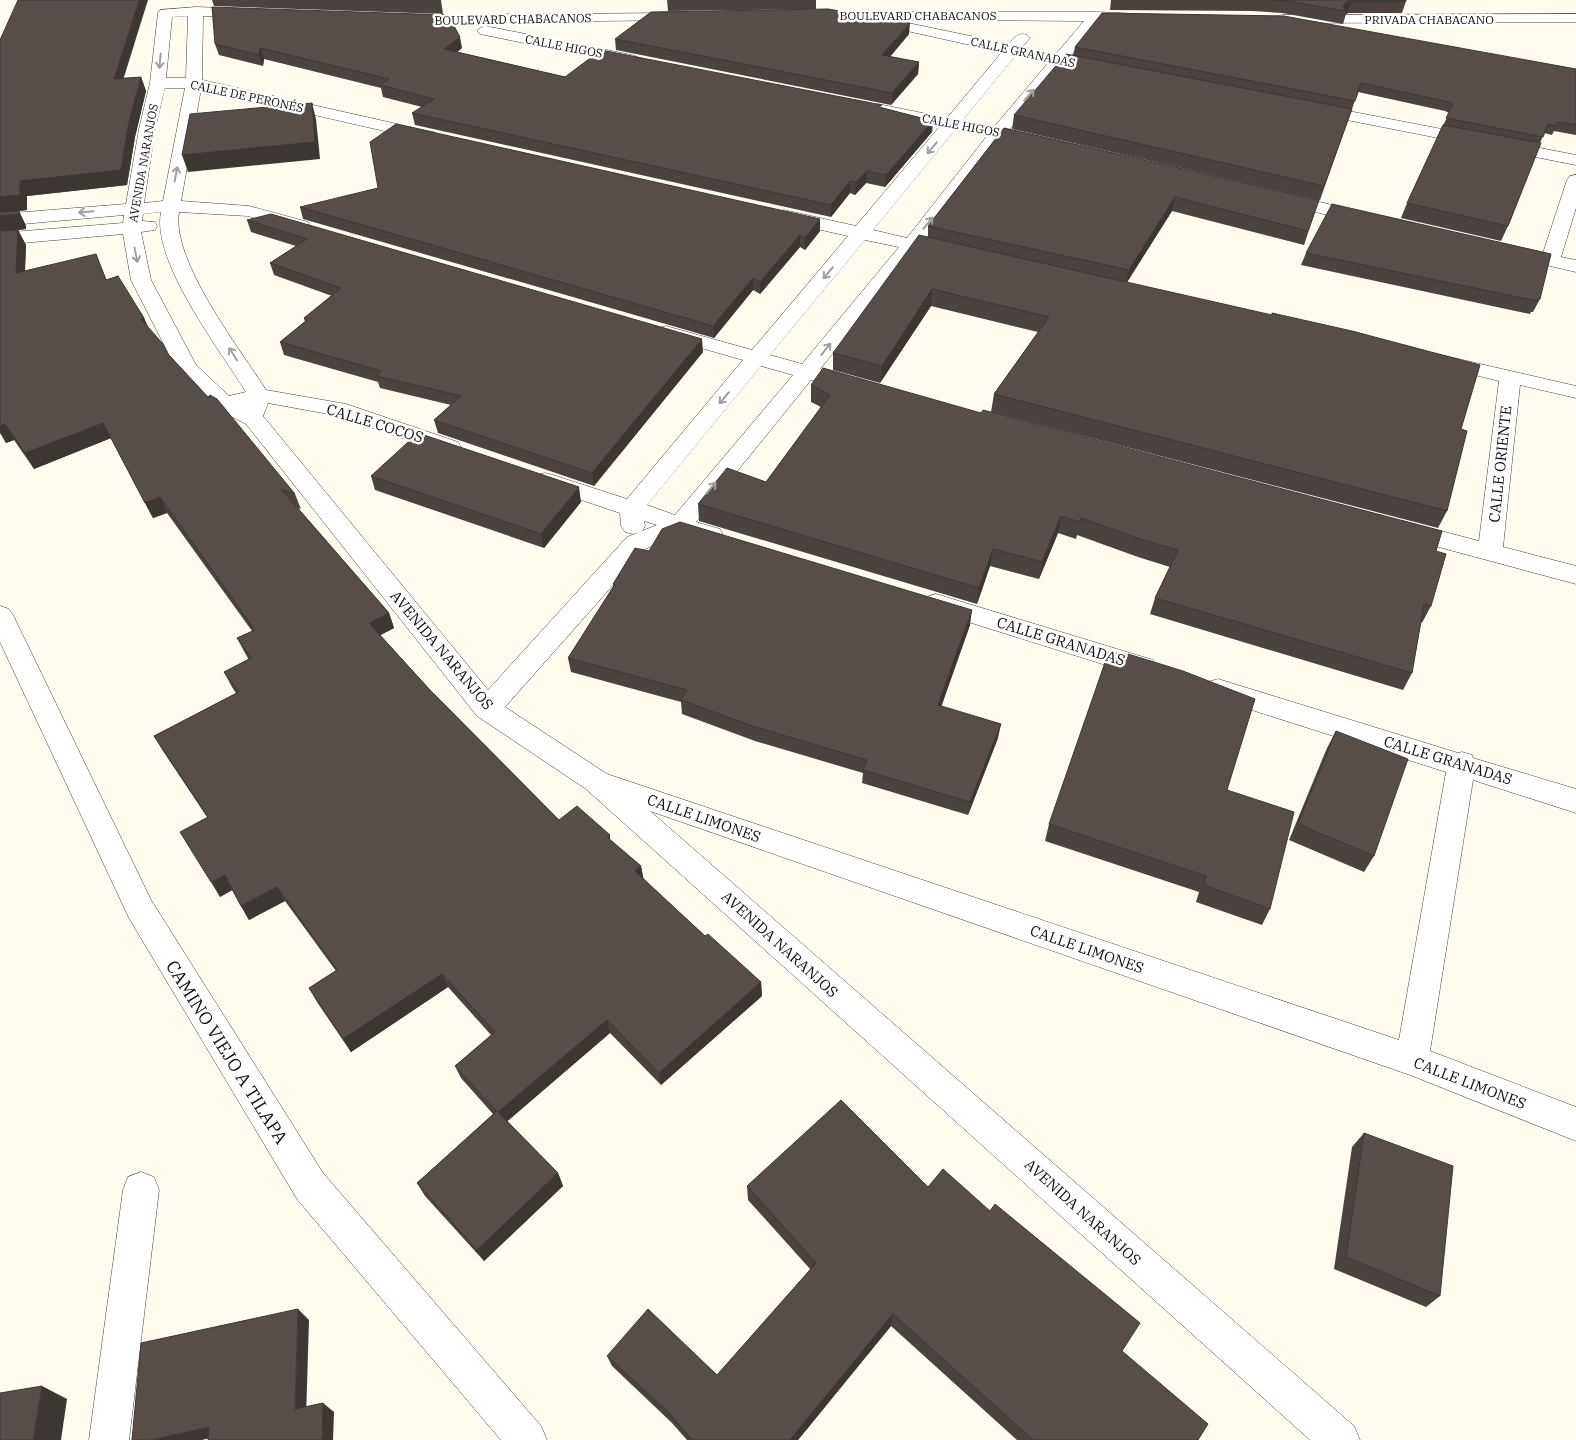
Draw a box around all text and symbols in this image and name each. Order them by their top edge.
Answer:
street label: BOULEVARD CHABACANOS [839,8,997,23]
street label: BOULEVARD CHABACANOS [434,10,592,28]
street label: PRIVADA CHABACANO [1364,12,1494,27]
street label: CALLE HIGOS [524,31,604,61]
street label: CALLE GRANADAS [969,34,1077,70]
one-way arrow [155,53,164,69]
street label: CALLE DE PERONÉS [189,77,305,115]
one-way arrow [1024,89,1035,102]
street label: AVENIDA NARANJOS [125,103,161,223]
street label: CALLE HIGOS [921,110,1001,140]
one-way arrow [927,141,938,154]
one-way arrow [172,166,181,182]
one-way arrow [79,208,95,217]
one-way arrow [923,217,934,230]
one-way arrow [132,247,141,263]
one-way arrow [823,267,834,280]
one-way arrow [821,343,832,356]
one-way arrow [228,347,238,361]
one-way arrow [719,391,730,404]
street label: CALLE COCOS [324,399,426,447]
street label: CALLE ORIENTE [1484,405,1516,523]
one-way arrow [706,481,717,494]
street label: AVENIDA NARANJOS [386,586,498,714]
street label: CALLE GRANADAS [995,612,1127,670]
street label: CALLE GRANADAS [1382,731,1514,789]
street label: CALLE LIMONES [645,790,763,846]
street label: AVENIDA NARANJOS [718,887,842,1001]
street label: CALLE LIMONES [1028,921,1146,977]
street label: CAMINO VIEJO A TILAPA [161,956,293,1149]
street label: CALLE LIMONES [1411,1053,1529,1113]
street label: AVENIDA NARANJOS [1021,1155,1145,1269]

